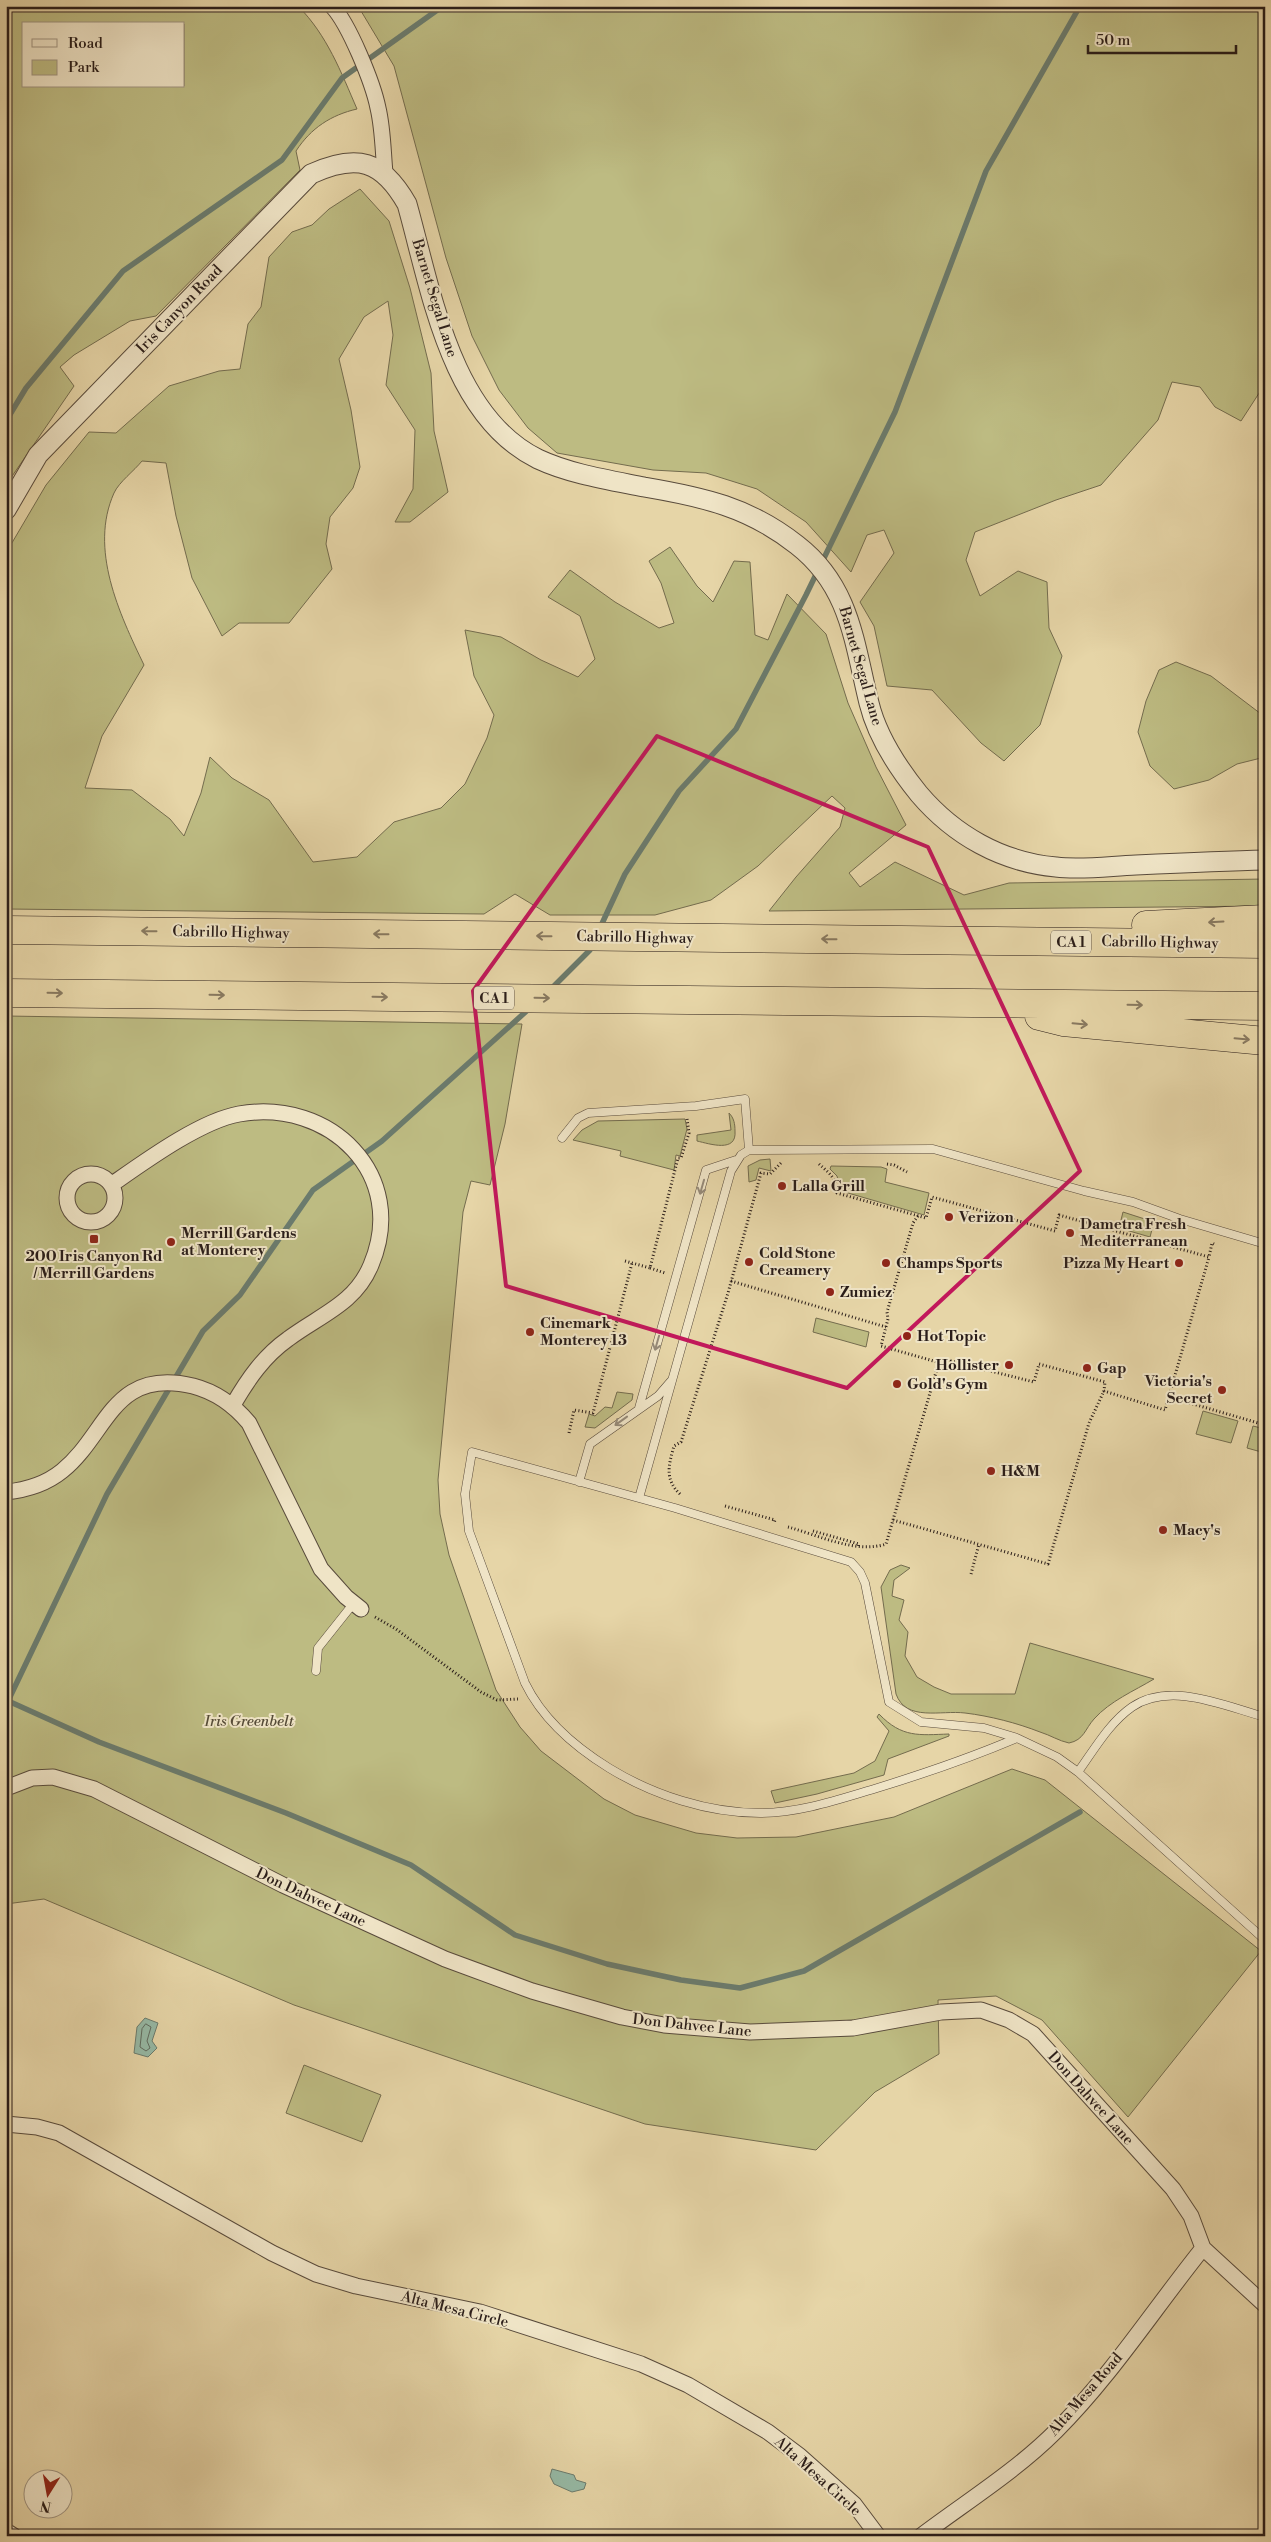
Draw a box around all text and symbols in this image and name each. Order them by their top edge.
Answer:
legend [22,22,185,88]
scale bar [1088,22,1236,54]
text: 50 m [1096,31,1130,50]
text: Road [68,34,103,53]
text: Park [68,58,100,77]
street label: Barnet Segal Lane [407,236,462,360]
street label: Iris Canyon Road [132,261,227,358]
street label: Barnet Segal Lane [834,603,887,728]
one-way arrow [1208,917,1224,926]
street label: Cabrillo Highway [172,922,291,943]
one-way arrow [141,926,158,936]
street label: Cabrillo Highway [576,927,695,948]
one-way arrow [374,929,390,939]
road number: CA 1 [1051,930,1091,954]
one-way arrow [536,931,552,941]
street label: Cabrillo Highway [1101,932,1220,953]
one-way arrow [821,934,837,944]
road number: CA 1 [474,986,514,1010]
one-way arrow [46,988,63,998]
one-way arrow [209,990,225,1000]
one-way arrow [372,992,388,1001]
one-way arrow [534,994,550,1003]
one-way arrow [1127,1000,1143,1009]
one-way arrow [1072,1019,1088,1028]
one-way arrow [1234,1034,1250,1044]
place label: Lalla Grill [792,1177,865,1196]
one-way arrow [696,1178,706,1194]
marker: Lalla Grill [776,1180,788,1192]
place label: Verizon [958,1208,1015,1227]
marker: Verizon [943,1211,955,1223]
place label: Dametra Fresh Mediterranean [1080,1215,1188,1251]
place label: Merrill Gardens at Monterey [181,1224,296,1260]
marker: Dametra Fresh Mediterranean [1064,1227,1076,1239]
marker: 200 Iris Canyon Rd / Merrill Gardens [88,1233,100,1245]
marker: Merrill Gardens at Monterey [165,1236,177,1248]
place label: Cold Stone Creamery [759,1244,836,1280]
place label: 200 Iris Canyon Rd / Merrill Gardens [25,1247,163,1283]
place label: Champs Sports [896,1254,1003,1273]
place label: Pizza My Heart [1063,1254,1170,1273]
marker: Cold Stone Creamery [743,1256,755,1268]
marker: Champs Sports [880,1257,892,1269]
marker: Pizza My Heart [1173,1257,1185,1269]
place label: Zumiez [840,1283,892,1302]
marker: Zumiez [824,1286,836,1298]
place label: Cinemark Monterey 13 [540,1314,627,1350]
marker: Cinemark Monterey 13 [524,1326,536,1338]
place label: Hot Topic [917,1327,986,1346]
marker: Hot Topic [901,1330,913,1342]
one-way arrow [652,1335,661,1351]
place label: Hollister [936,1356,999,1375]
marker: Hollister [1003,1359,1015,1371]
place label: Gap [1097,1359,1127,1378]
marker: Gap [1081,1362,1093,1374]
place label: Victoria's Secret [1144,1372,1213,1408]
place label: Gold's Gym [907,1375,988,1394]
marker: Gold's Gym [891,1378,903,1390]
marker: Victoria's Secret [1216,1384,1228,1396]
one-way arrow [614,1416,628,1426]
place label: H&M [1001,1462,1040,1481]
marker: H&M [985,1465,997,1477]
place label: Macy's [1173,1521,1220,1540]
marker: Macy's [1157,1524,1169,1536]
park label: Iris Greenbelt [203,1712,295,1731]
street label: Don Dahvee Lane [253,1864,369,1931]
street label: Don Dahvee Lane [631,2010,752,2041]
street label: Don Dahvee Lane [1044,2048,1138,2149]
street label: Alta Mesa Circle [398,2287,511,2332]
street label: Alta Mesa Road [1043,2349,1127,2441]
street label: Alta Mesa Circle [770,2432,865,2520]
north arrow [22,2470,72,2520]
text: N [39,2496,53,2516]

